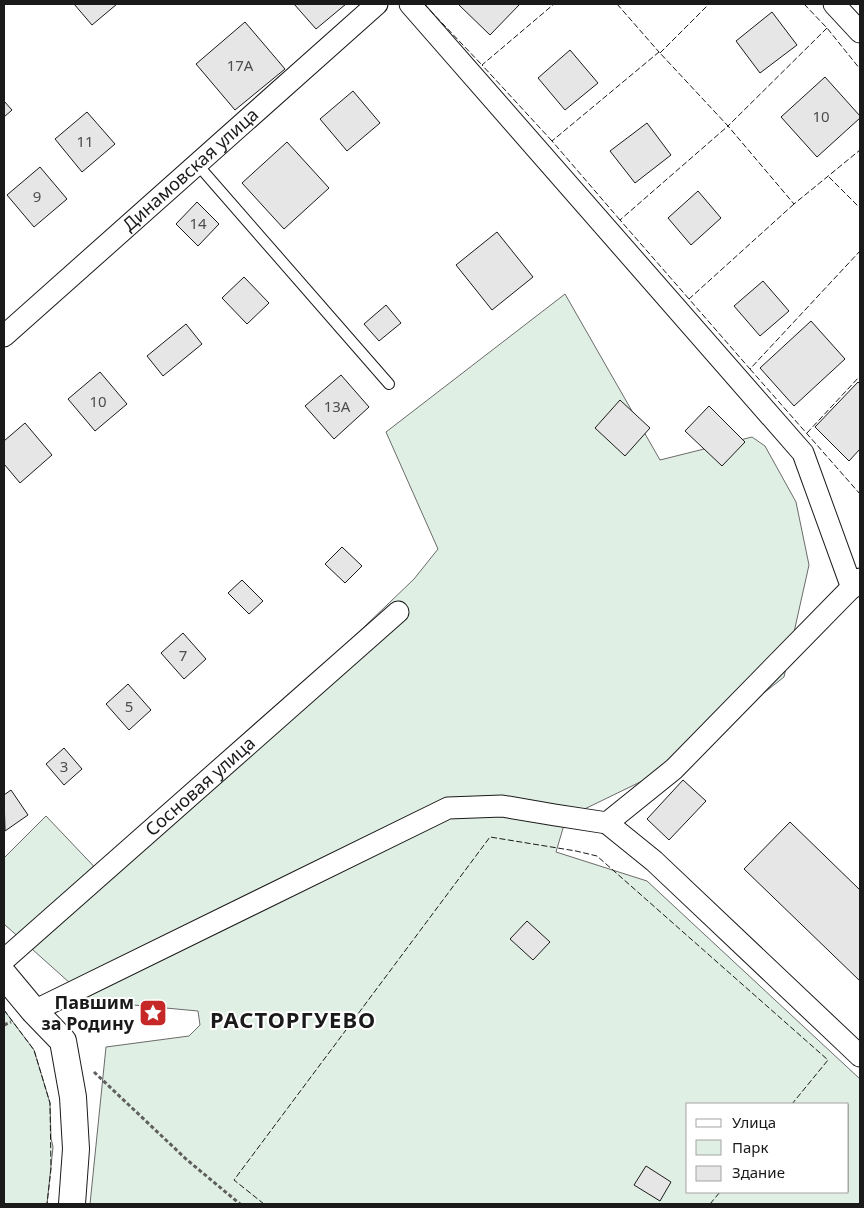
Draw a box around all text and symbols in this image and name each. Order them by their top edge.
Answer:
house number: 17А [227,55,254,75]
street label: Динамовская улица [117,102,263,236]
house number: 10 [812,106,830,126]
house number: 11 [76,131,94,151]
house number: 9 [33,186,41,206]
house number: 14 [189,213,207,233]
house number: 10 [89,391,107,411]
house number: 13А [324,396,351,416]
house number: 7 [179,645,187,665]
house number: 5 [125,696,133,716]
street label: Сосновая улица [140,731,260,841]
house number: 3 [60,756,68,776]
place label: Павшим за Родину [42,990,135,1035]
place icon: Павшим за Родину [138,998,168,1028]
district label: РАСТОРГУЕВО [210,1004,376,1034]
legend [686,1103,849,1193]
text: Улица [732,1112,776,1132]
text: Парк [732,1137,768,1157]
text: Здание [732,1162,785,1182]

